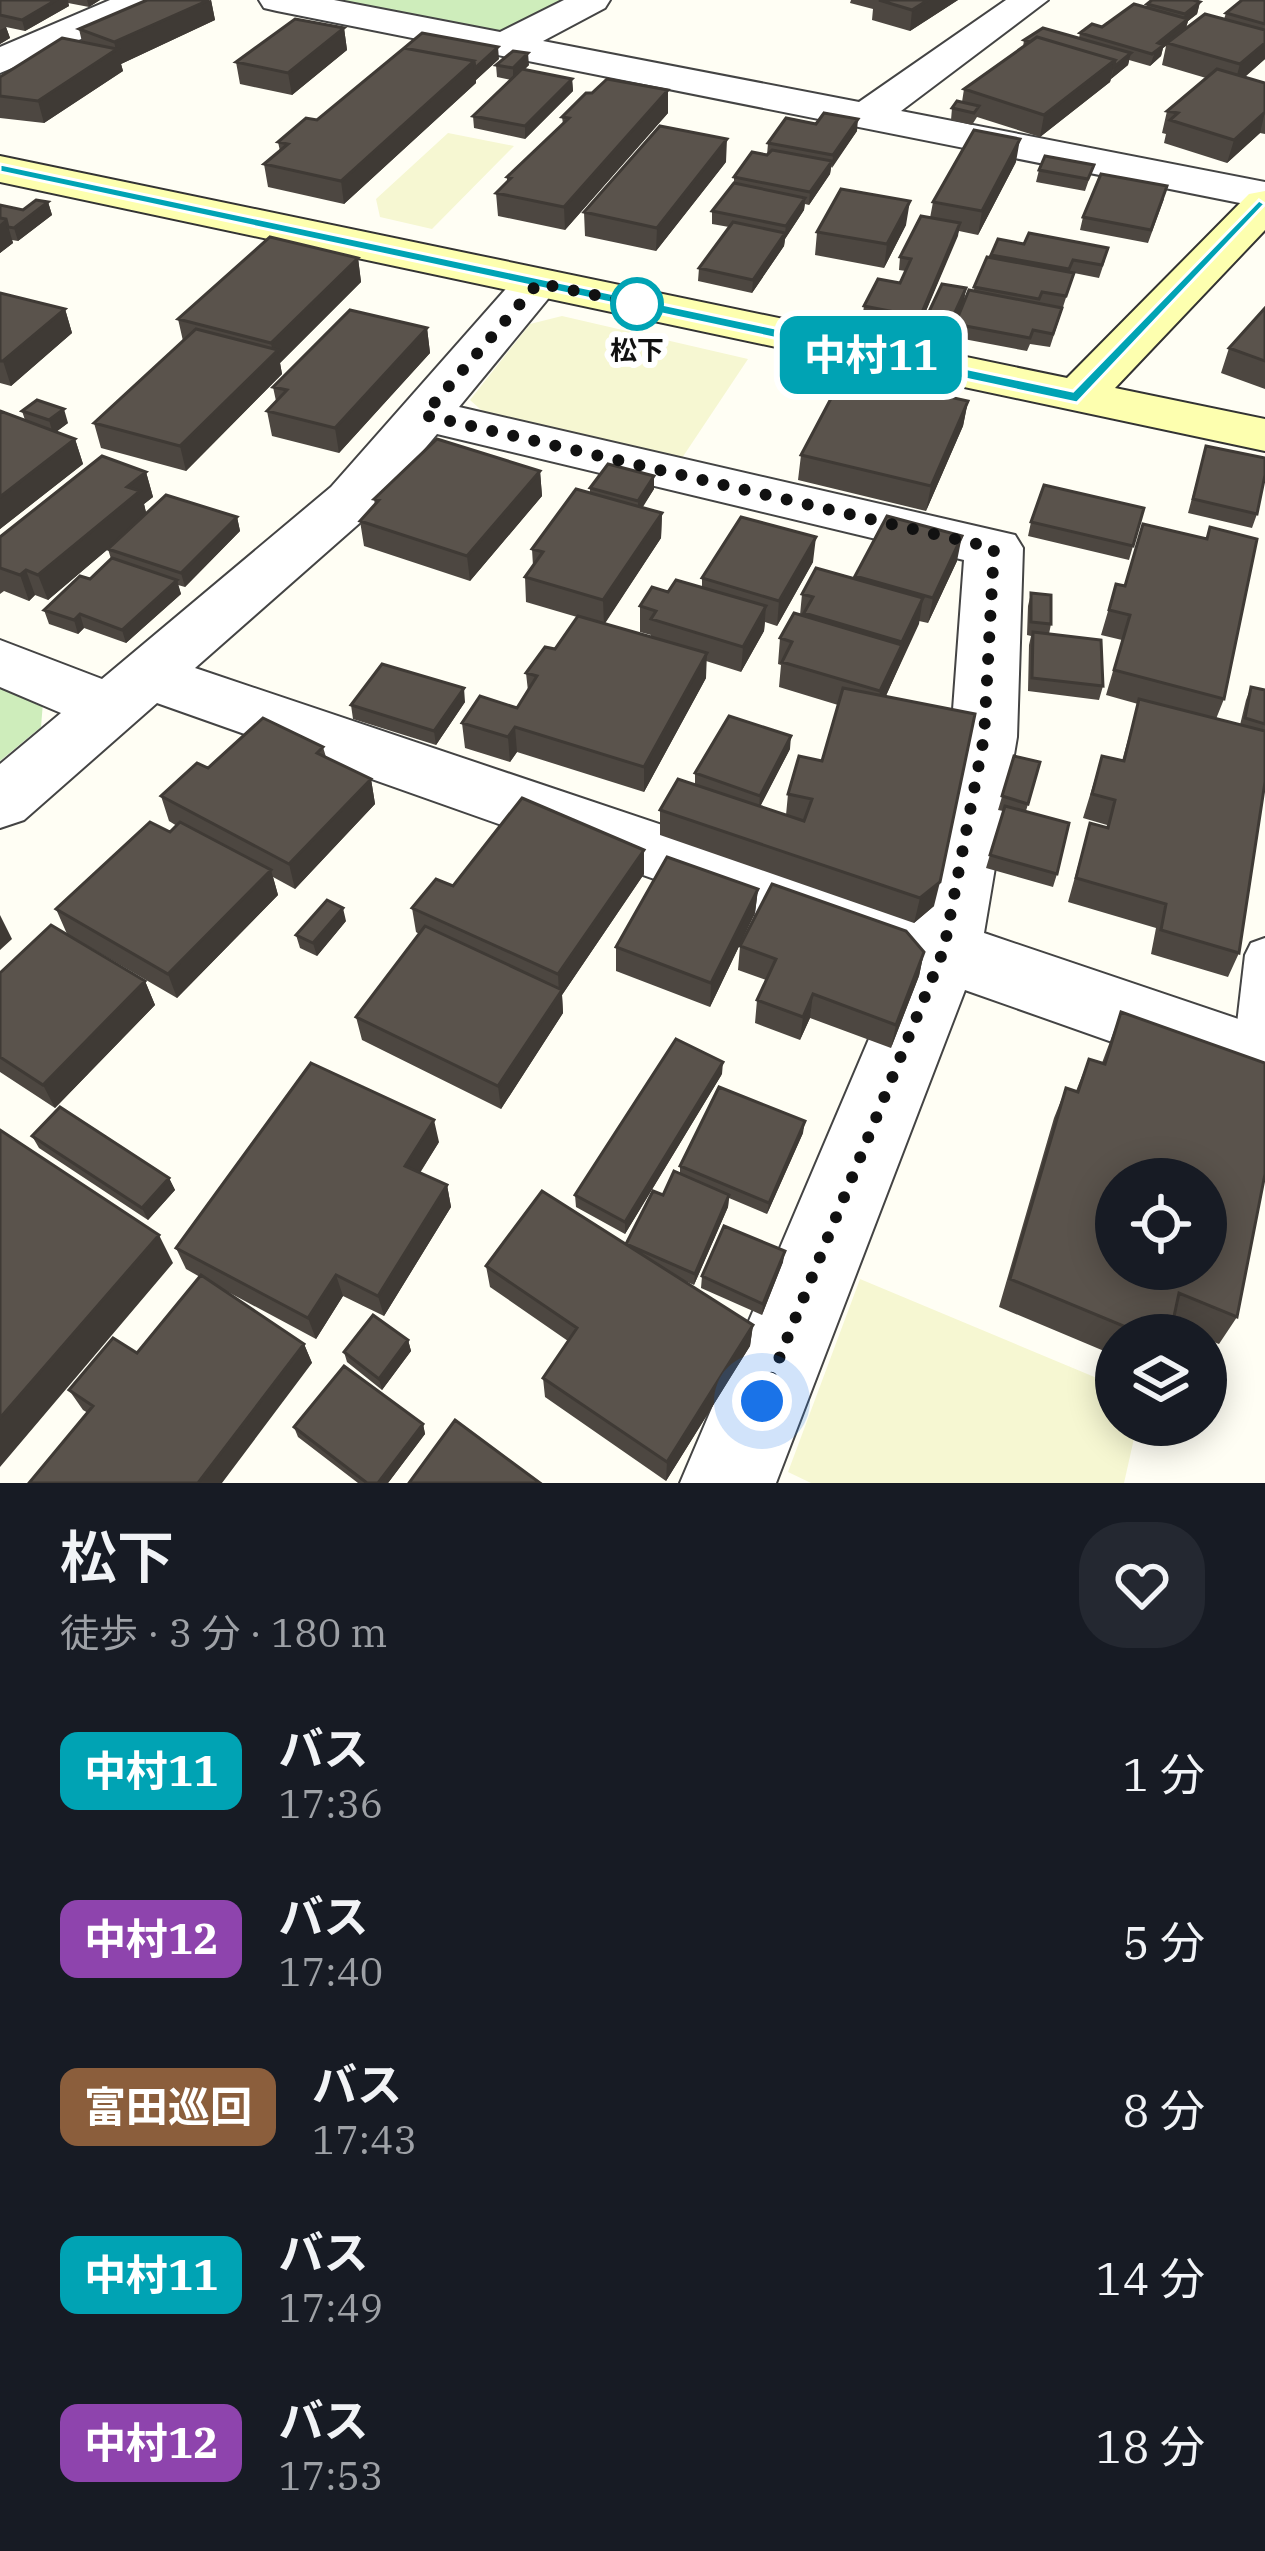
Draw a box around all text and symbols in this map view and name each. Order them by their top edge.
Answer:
marker: 松下 [612,279,662,329]
line badge: 中村11 [787,316,955,394]
text: 中村11 [804,327,938,382]
place label: 松下 [610,332,664,367]
map controls [1095,1158,1227,1446]
button: locate [1095,1158,1227,1290]
button: layers [1095,1314,1227,1446]
your location [732,1371,792,1431]
text: 松下 [60,1520,174,1594]
button: heart [1079,1522,1205,1648]
text: 徒歩 · 3 分 · 180 m [60,1607,387,1658]
text: バス [278,1719,368,1777]
text: 中村11 [84,1743,218,1798]
text: 1 分 [1123,1745,1205,1803]
text: 17:36 [278,1778,383,1829]
text: バス [278,1887,368,1945]
text: 中村12 [84,1911,218,1966]
text: 5 分 [1123,1913,1205,1971]
text: 17:40 [278,1946,383,1997]
text: バス [312,2055,402,2113]
text: 富田巡回 [84,2079,252,2134]
text: 8 分 [1123,2081,1205,2139]
text: 17:43 [312,2114,417,2165]
text: バス [278,2223,368,2281]
text: 中村11 [84,2247,218,2302]
text: 14 分 [1096,2249,1205,2307]
text: 17:49 [278,2282,383,2333]
text: バス [278,2391,368,2449]
text: 中村12 [84,2415,218,2470]
text: 18 分 [1096,2417,1205,2475]
text: 17:53 [278,2450,383,2501]

